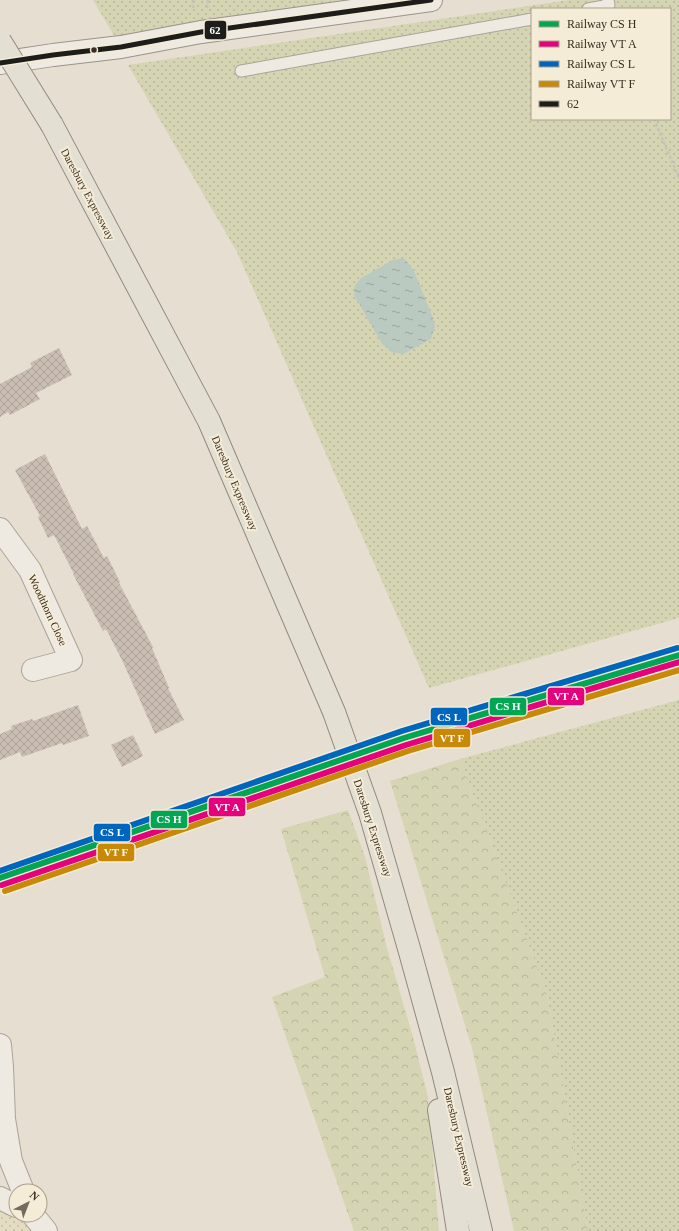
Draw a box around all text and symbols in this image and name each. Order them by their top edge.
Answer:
legend [531,8,671,120]
text: Railway CS H [567,17,637,31]
line badge: 62 [204,20,227,40]
text: 62 [210,24,221,36]
text: Railway VT A [567,37,637,51]
unlabelled marker [89,45,99,55]
text: Railway CS L [567,57,635,71]
text: Railway VT F [567,77,636,91]
text: 62 [567,97,579,111]
street label: Daresbury Expressway [59,146,117,242]
street label: Daresbury Expressway [210,434,261,533]
street label: Woodthorn Close [26,573,70,648]
line badge: VT A [547,687,585,706]
text: VT A [553,690,579,702]
line badge: CS H [489,697,527,716]
text: CS H [495,700,521,712]
line badge: CS L [430,707,468,726]
text: CS L [437,711,461,723]
line badge: VT F [433,728,471,748]
text: VT F [440,732,465,744]
street label: Daresbury Expressway [352,778,395,879]
line badge: VT A [208,797,246,817]
text: VT A [214,801,240,813]
line badge: CS H [150,810,188,829]
text: CS H [156,813,182,825]
line badge: CS L [93,823,131,842]
text: CS L [100,826,124,838]
line badge: VT F [97,843,135,862]
text: VT F [104,846,129,858]
street label: Daresbury Expressway [442,1086,476,1188]
north arrow [8,1183,48,1223]
text: N [28,1188,42,1203]

